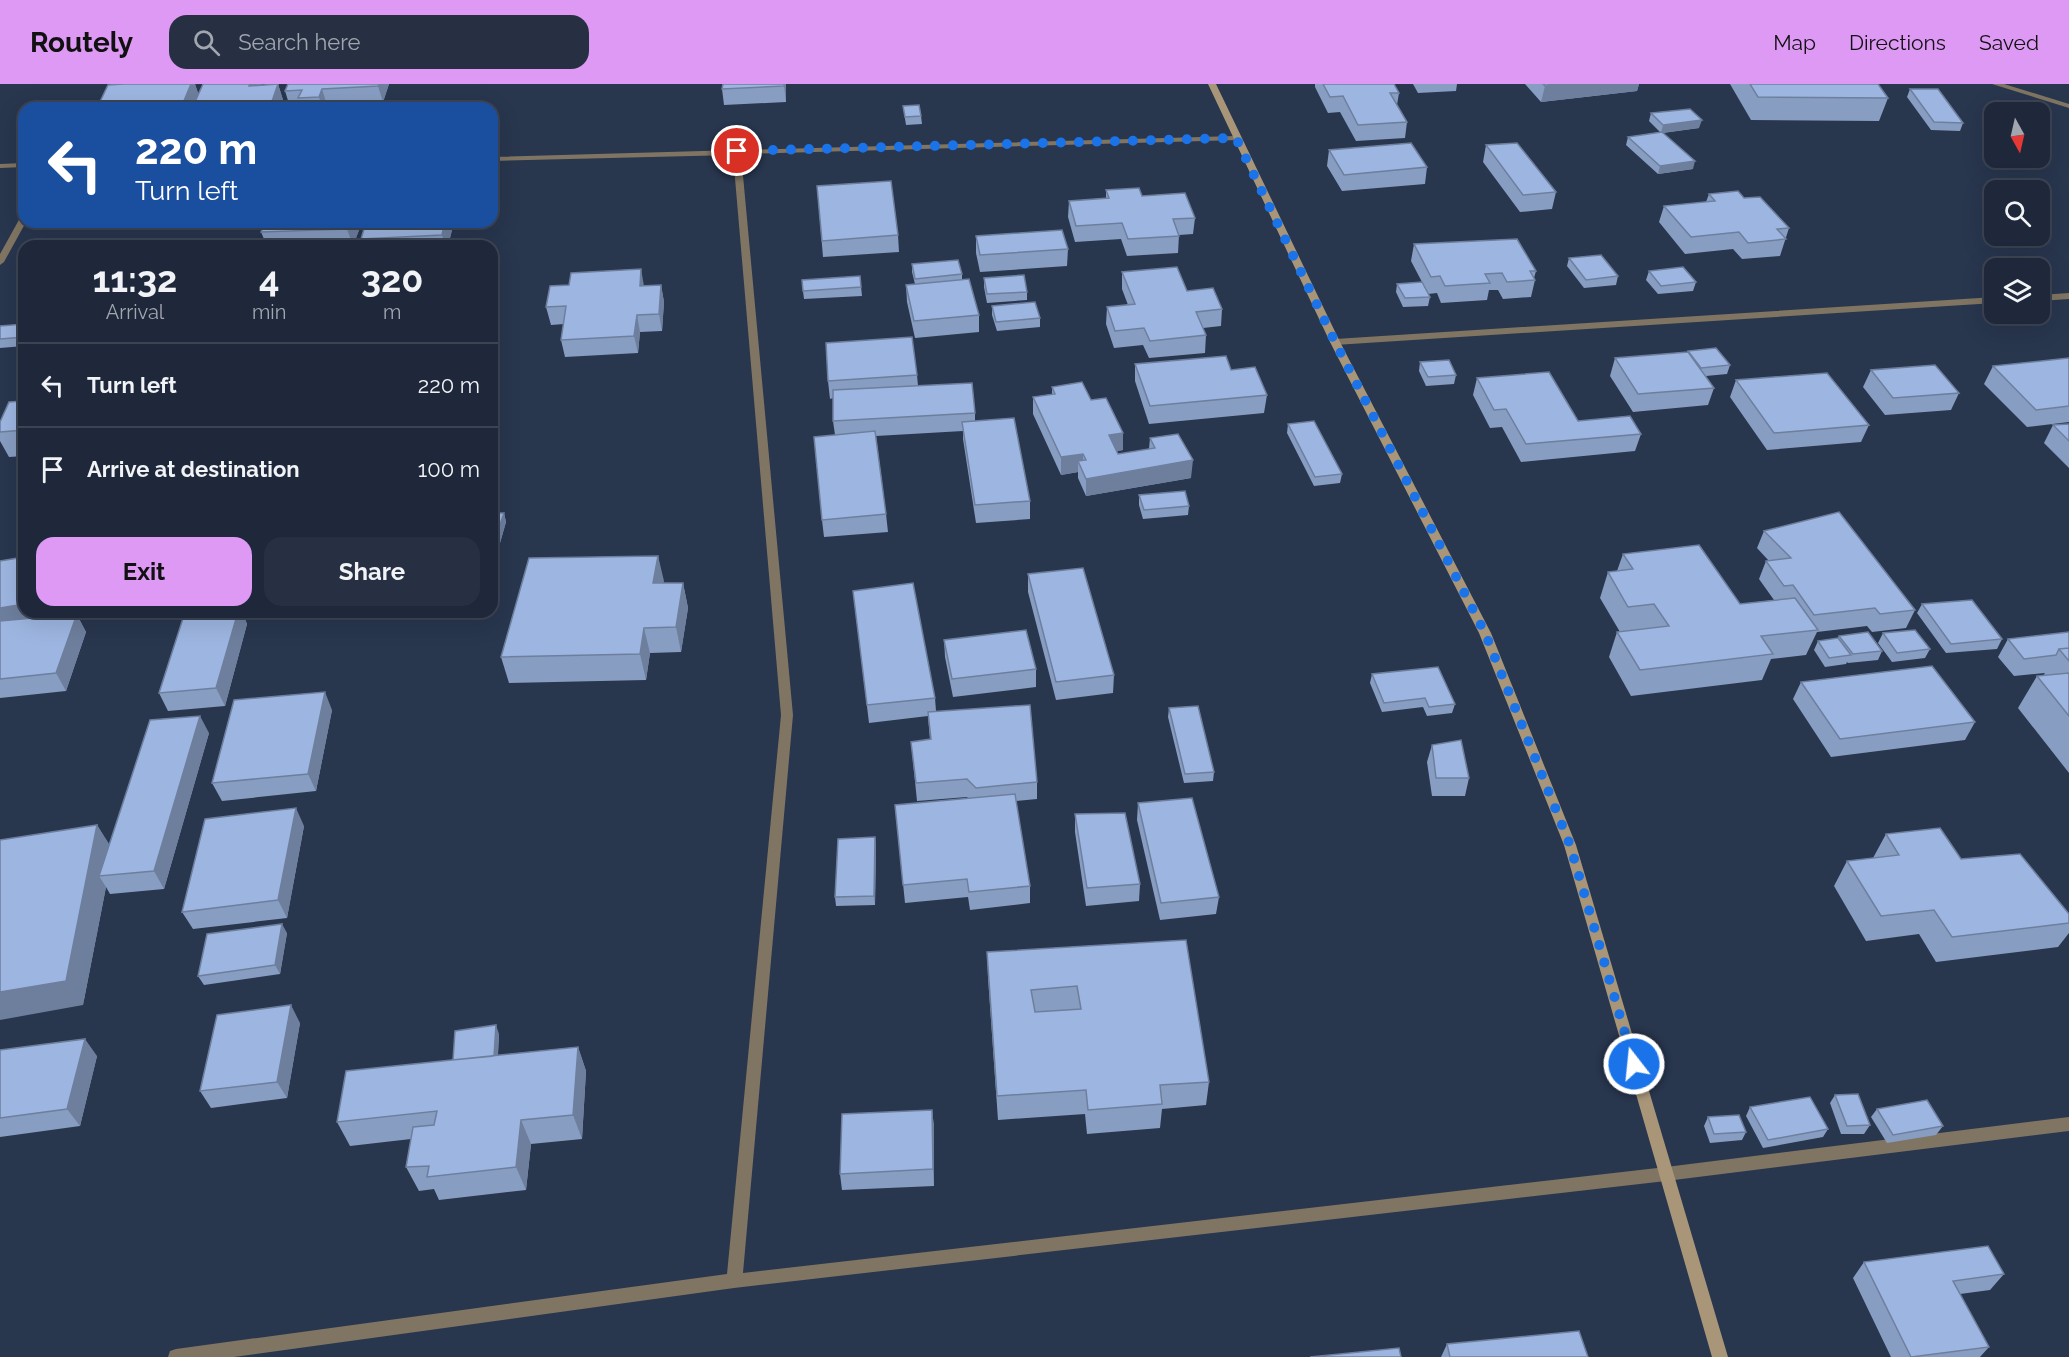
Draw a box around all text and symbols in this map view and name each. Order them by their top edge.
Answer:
search box [169,15,589,69]
text: Routely [30,26,133,59]
icon: search [190,26,223,59]
text: Search here [238,29,360,55]
text: Map [1773,30,1816,55]
text: Directions [1849,30,1946,55]
text: Saved [1979,30,2039,55]
north arrow [1984,102,2050,168]
map controls [1984,102,2050,324]
text: 220 m [135,125,257,174]
pin [711,125,762,176]
icon: left [36,126,114,204]
icon: arrive [720,134,753,167]
text: Turn left [135,175,238,206]
button: search [1984,180,2050,246]
text: 11:32 [93,258,177,300]
text: 4 [259,258,279,300]
text: 320 [361,258,423,300]
button: layers [1984,258,2050,324]
text: Arrival [106,300,164,324]
text: min [252,300,286,324]
text: m [383,300,401,324]
icon: left [36,369,69,402]
text: Turn left [87,372,177,398]
text: 220 m [418,372,480,398]
icon: arrive [36,453,69,486]
text: Arrive at destination [87,456,300,482]
text: 100 m [418,456,480,482]
button: Exit [36,537,252,606]
button: Share [264,537,480,606]
position arrow [1602,1032,1666,1096]

